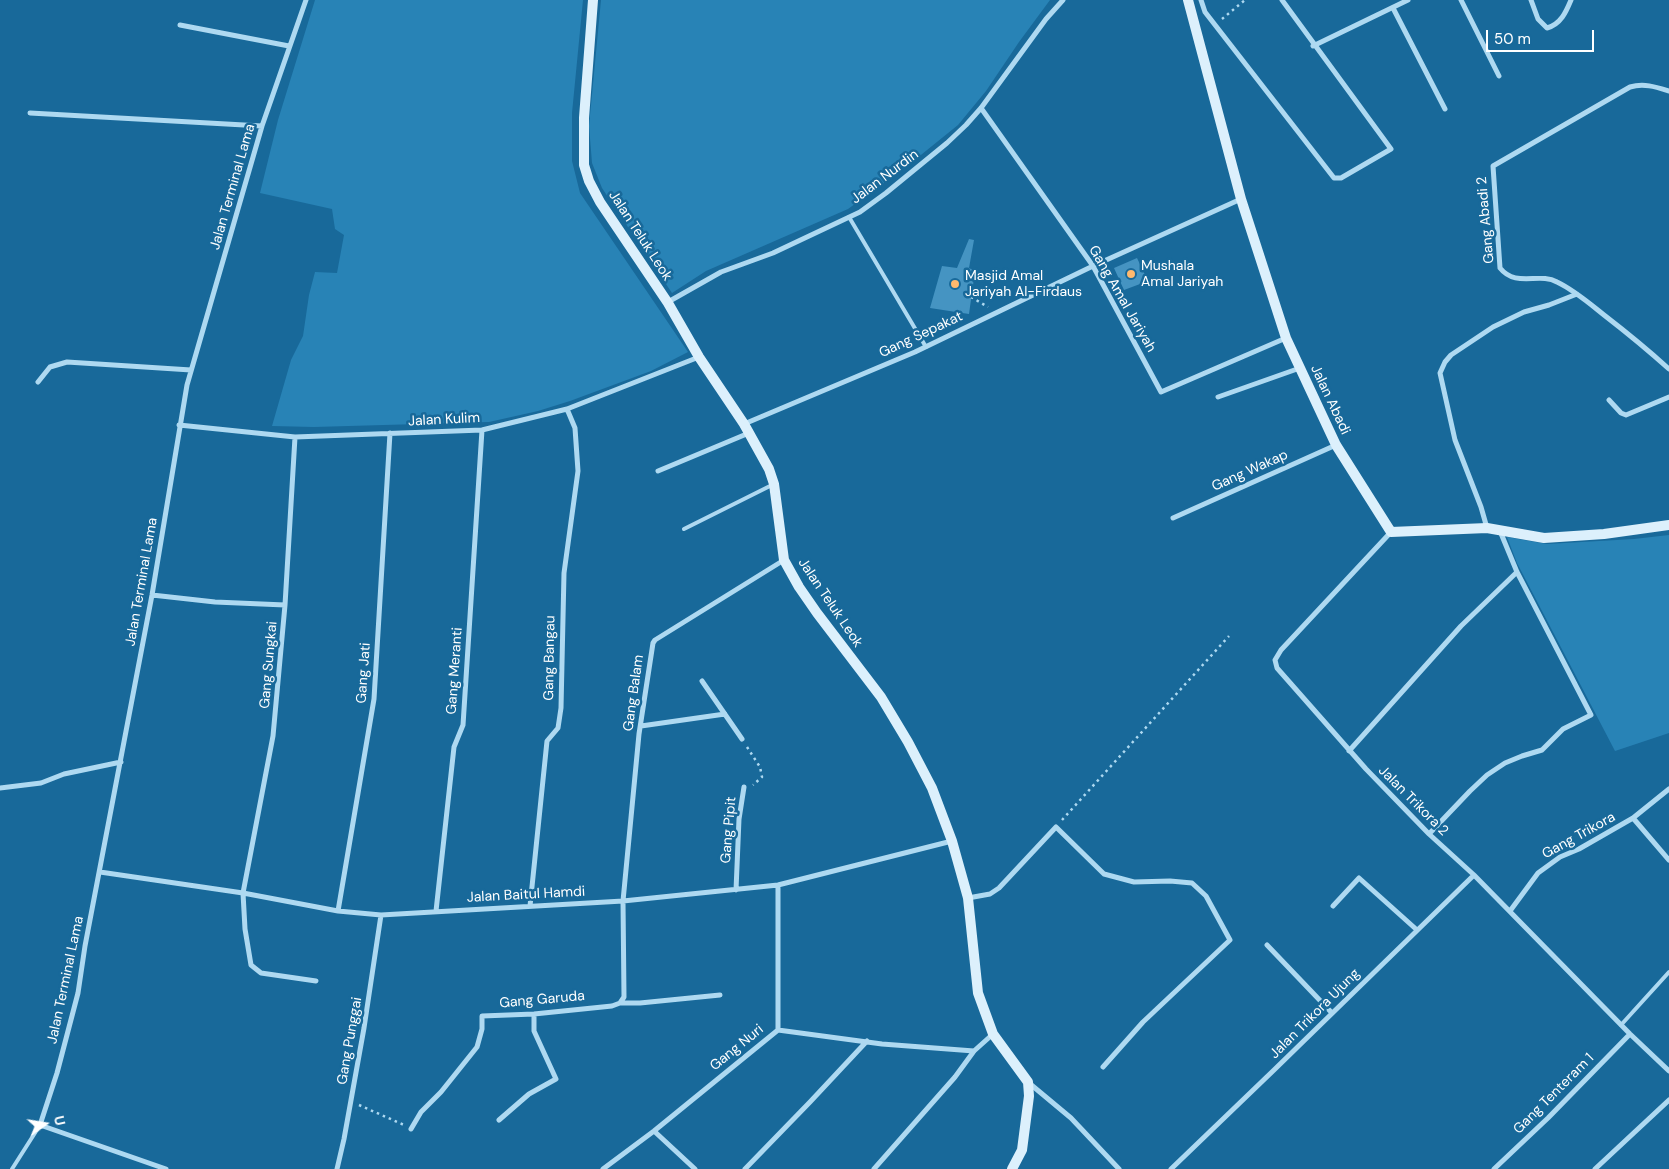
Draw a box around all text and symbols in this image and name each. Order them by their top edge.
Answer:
scale bar [1489,20,1596,52]
text: 50 m [1494,29,1531,49]
street label: Jalan Terminal Lama [207,122,259,252]
street label: Jalan Nurdin [848,146,922,208]
street label: Gang Abadi 2 [1474,176,1498,264]
street label: Jalan Teluk Leok [605,188,675,284]
street label: Gang Amal Jariyah [1085,243,1159,355]
place label: Mushala Amal Jariyah [1141,258,1223,290]
place label: Masjid Amal Jariyah Al-Firdaus [965,268,1082,300]
marker: Mushala Amal Jariyah [1125,268,1137,280]
marker: Masjid Amal Jariyah Al-Firdaus [949,278,961,290]
street label: Gang Sepakat [877,308,965,362]
street label: Jalan Abadi [1307,362,1353,438]
street label: Jalan Kulim [408,410,480,430]
street label: Gang Wakap [1209,447,1291,495]
street label: Jalan Terminal Lama [122,516,162,648]
street label: Jalan Teluk Leok [794,555,866,651]
street label: Gang Bangau [541,615,559,701]
street label: Gang Sungkai [257,621,281,709]
street label: Gang Meranti [444,627,466,715]
street label: Gang Jati [353,642,375,704]
street label: Gang Balam [620,654,648,732]
street label: Jalan Trikora 2 [1374,762,1452,840]
street label: Gang Pipit [718,796,740,864]
street label: Gang Trikora [1539,809,1619,863]
street label: Jalan Baitul Hamdi [466,884,586,906]
street label: Jalan Terminal Lama [44,915,88,1045]
street label: Jalan Trikora Ujung [1266,965,1364,1063]
street label: Gang Garuda [499,988,585,1012]
street label: Gang Punggai [334,996,366,1086]
street label: Gang Nuri [707,1021,767,1075]
street label: Gang Tenteram 1 [1510,1050,1598,1138]
north arrow [20,1099,70,1149]
text: U [50,1114,69,1127]

